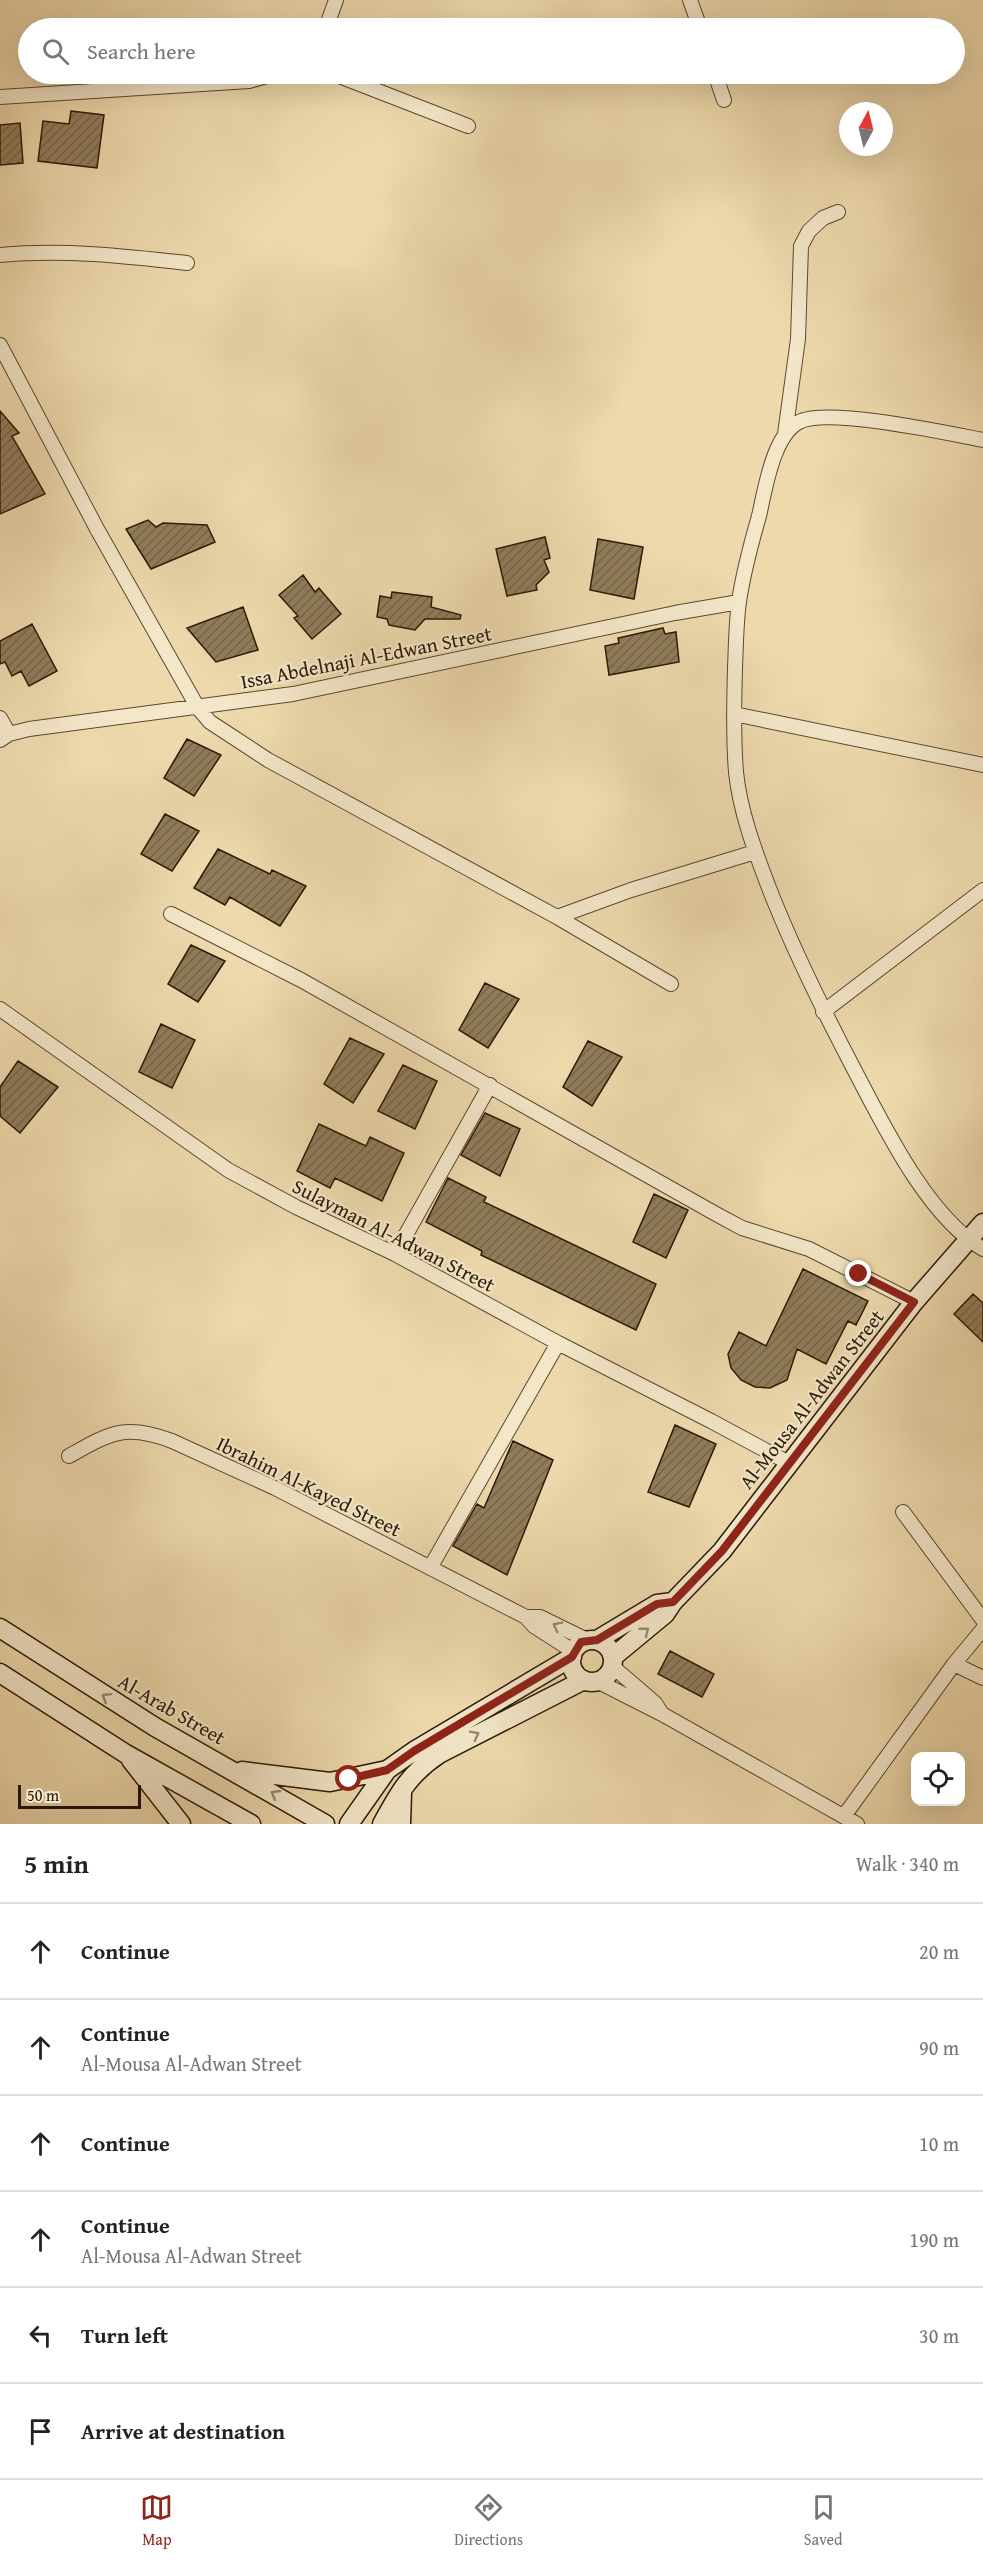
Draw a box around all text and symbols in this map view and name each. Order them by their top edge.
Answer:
search box [18,18,965,84]
icon: search [39,35,72,68]
text: Search here [87,35,196,67]
north arrow [839,102,893,156]
street label: Issa Abdelnaji Al-Edwan Street [238,618,494,696]
street label: Sulayman Al-Adwan Street [288,1171,500,1299]
route end [845,1260,871,1286]
street label: Al-Mousa Al-Adwan Street [732,1303,890,1495]
street label: Ibrahim Al-Kayed Street [212,1429,406,1543]
one-way arrow [552,1621,563,1633]
one-way arrow [638,1627,649,1638]
street label: Al-Arab Street [113,1667,231,1751]
one-way arrow [102,1692,112,1704]
one-way arrow [469,1731,480,1742]
map controls [911,1752,965,1806]
button: locate [911,1752,965,1806]
route start [335,1765,361,1791]
scale bar [18,1782,141,1810]
text: 50 m [27,1783,59,1807]
one-way arrow [271,1790,281,1802]
text: 5 min [24,1844,89,1883]
text: Walk · 340 m [856,1849,959,1878]
icon: ahead [24,1935,57,1968]
text: Continue [81,1935,170,1967]
text: 20 m [919,1937,959,1966]
text: Continue [81,2017,170,2049]
icon: ahead [24,2031,57,2064]
text: 90 m [919,2033,959,2062]
text: Al-Mousa Al-Adwan Street [81,2049,302,2078]
icon: ahead [24,2127,57,2160]
text: Continue [81,2127,170,2159]
text: 10 m [919,2129,959,2158]
text: Continue [81,2209,170,2241]
icon: ahead [24,2223,57,2256]
text: 190 m [909,2225,959,2254]
text: Al-Mousa Al-Adwan Street [81,2241,302,2270]
icon: left [24,2319,57,2352]
text: Turn left [81,2319,168,2351]
text: 30 m [919,2321,959,2350]
icon: arrive [24,2415,57,2448]
text: Arrive at destination [81,2415,285,2447]
tab: Map [140,2491,173,2551]
tab: Directions [454,2491,523,2551]
tab: Saved [804,2491,843,2551]

